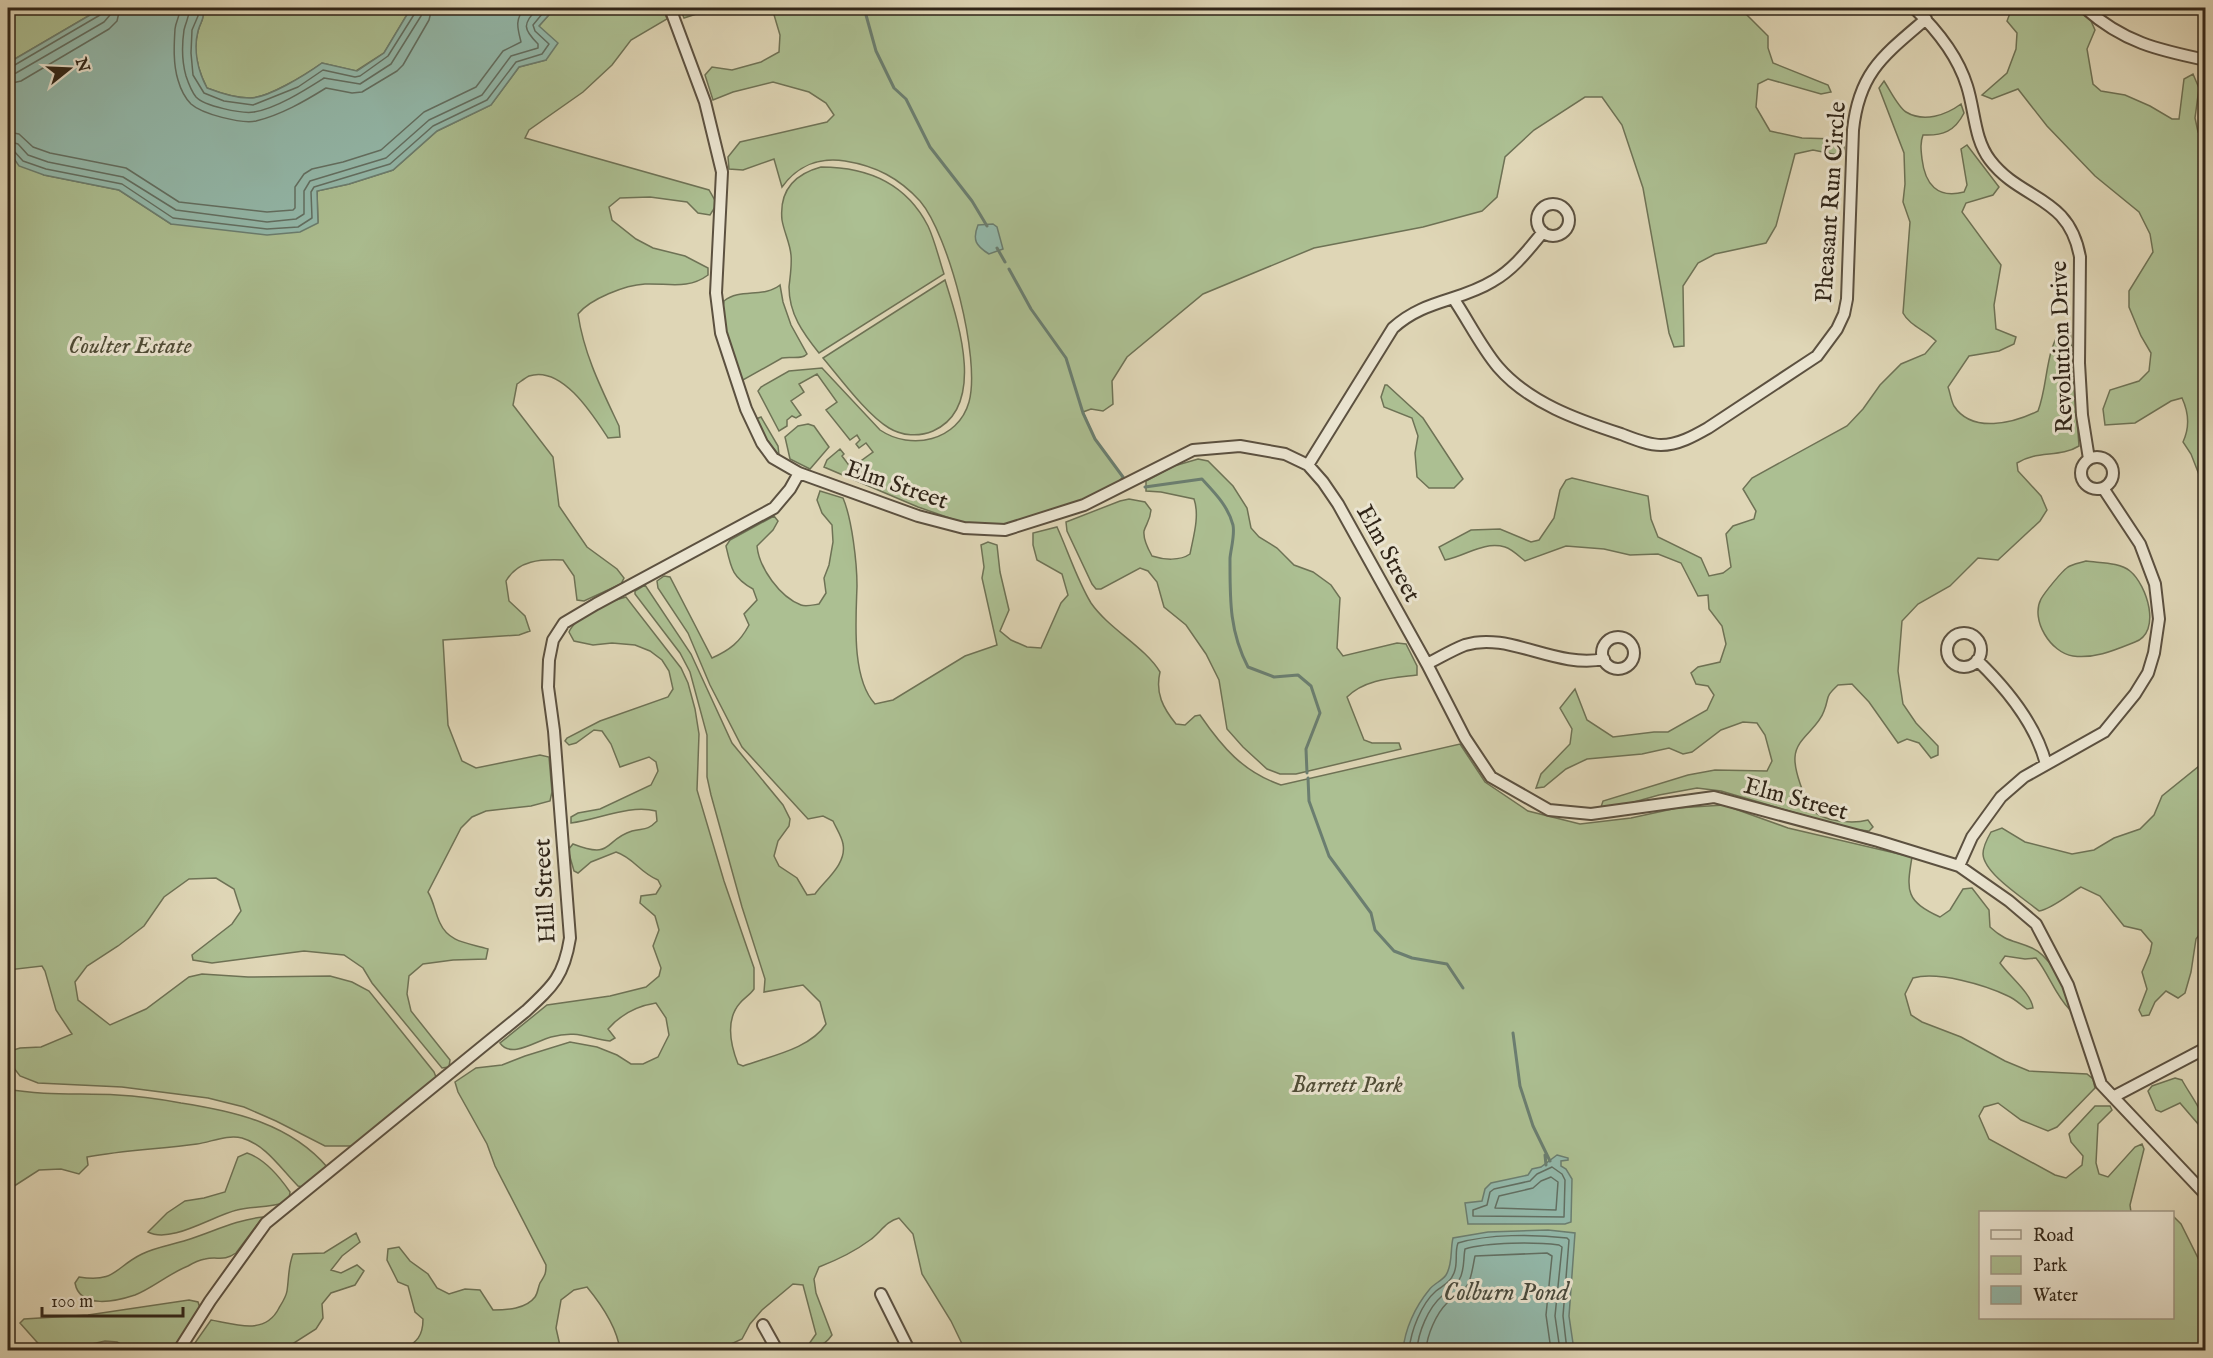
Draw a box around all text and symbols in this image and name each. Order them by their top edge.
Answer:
north arrow [39,39,99,99]
text: N [69,54,93,75]
street label: Pheasant Run Circle [1809,100,1854,304]
street label: Revolution Drive [2044,260,2081,434]
park label: Coulter Estate [68,331,192,362]
street label: Elm Street [841,453,952,517]
street label: Elm Street [1348,500,1427,608]
street label: Elm Street [1740,771,1851,828]
street label: Hill Street [527,838,564,944]
park label: Barrett Park [1291,1070,1403,1101]
legend [1979,1211,2174,1319]
text: Road [2033,1225,2074,1248]
text: Park [2033,1255,2068,1278]
water label: Colburn Pond [1443,1276,1571,1309]
scale bar [42,1280,183,1318]
text: Water [2033,1285,2078,1308]
text: 100 m [51,1291,93,1314]

